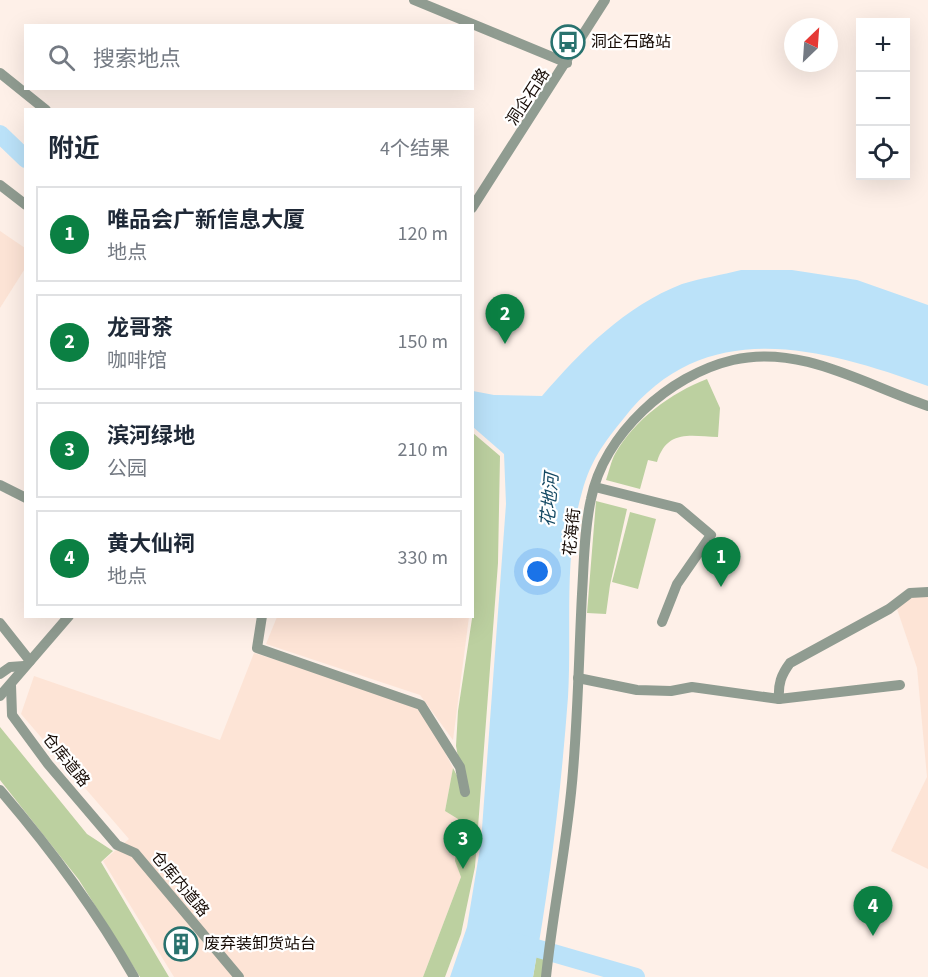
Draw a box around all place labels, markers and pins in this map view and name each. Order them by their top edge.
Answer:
bus stop icon: 洞企石路站 [550,24,586,60]
place label: 洞企石路站 [591,31,671,53]
pin: 2 [486,294,524,344]
pin: 1 [702,538,740,587]
pin: 3 [444,820,482,869]
pin: 4 [854,886,892,936]
building icon: 废弃装卸货站台 [163,926,199,962]
place label: 废弃装卸货站台 [204,933,316,955]

